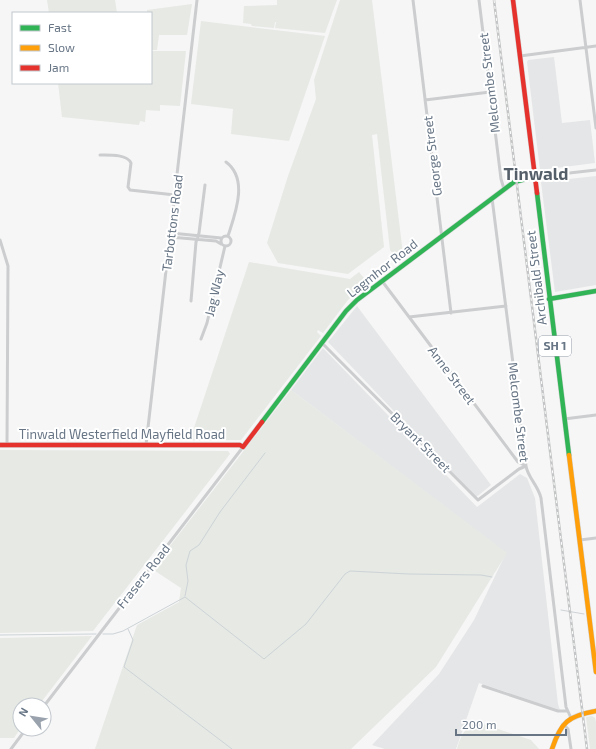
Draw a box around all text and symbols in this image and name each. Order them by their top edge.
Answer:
legend [12,12,152,84]
text: Fast [48,20,72,34]
street label: Melcombe Street [475,32,503,134]
text: Slow [48,40,75,54]
text: Jam [48,60,69,74]
street label: George Street [419,115,445,197]
district label: Tinwald [504,163,568,183]
street label: Tarbottons Road [158,174,186,272]
street label: Archibald Street [522,230,550,326]
street label: Lagmhor Road [344,235,420,301]
street label: Jag Way [201,268,227,318]
road number: SH 1 [539,336,571,356]
street label: Anne Street [425,343,479,407]
street label: Melcombe Street [505,361,533,463]
street label: Bryant Street [387,408,455,476]
street label: Tinwald Westerfield Mayfield Road [19,426,225,442]
street label: Frasers Road [113,541,173,611]
north arrow [12,697,52,737]
text: N [15,705,31,718]
scale bar [456,711,566,737]
text: 200 m [462,717,496,731]

